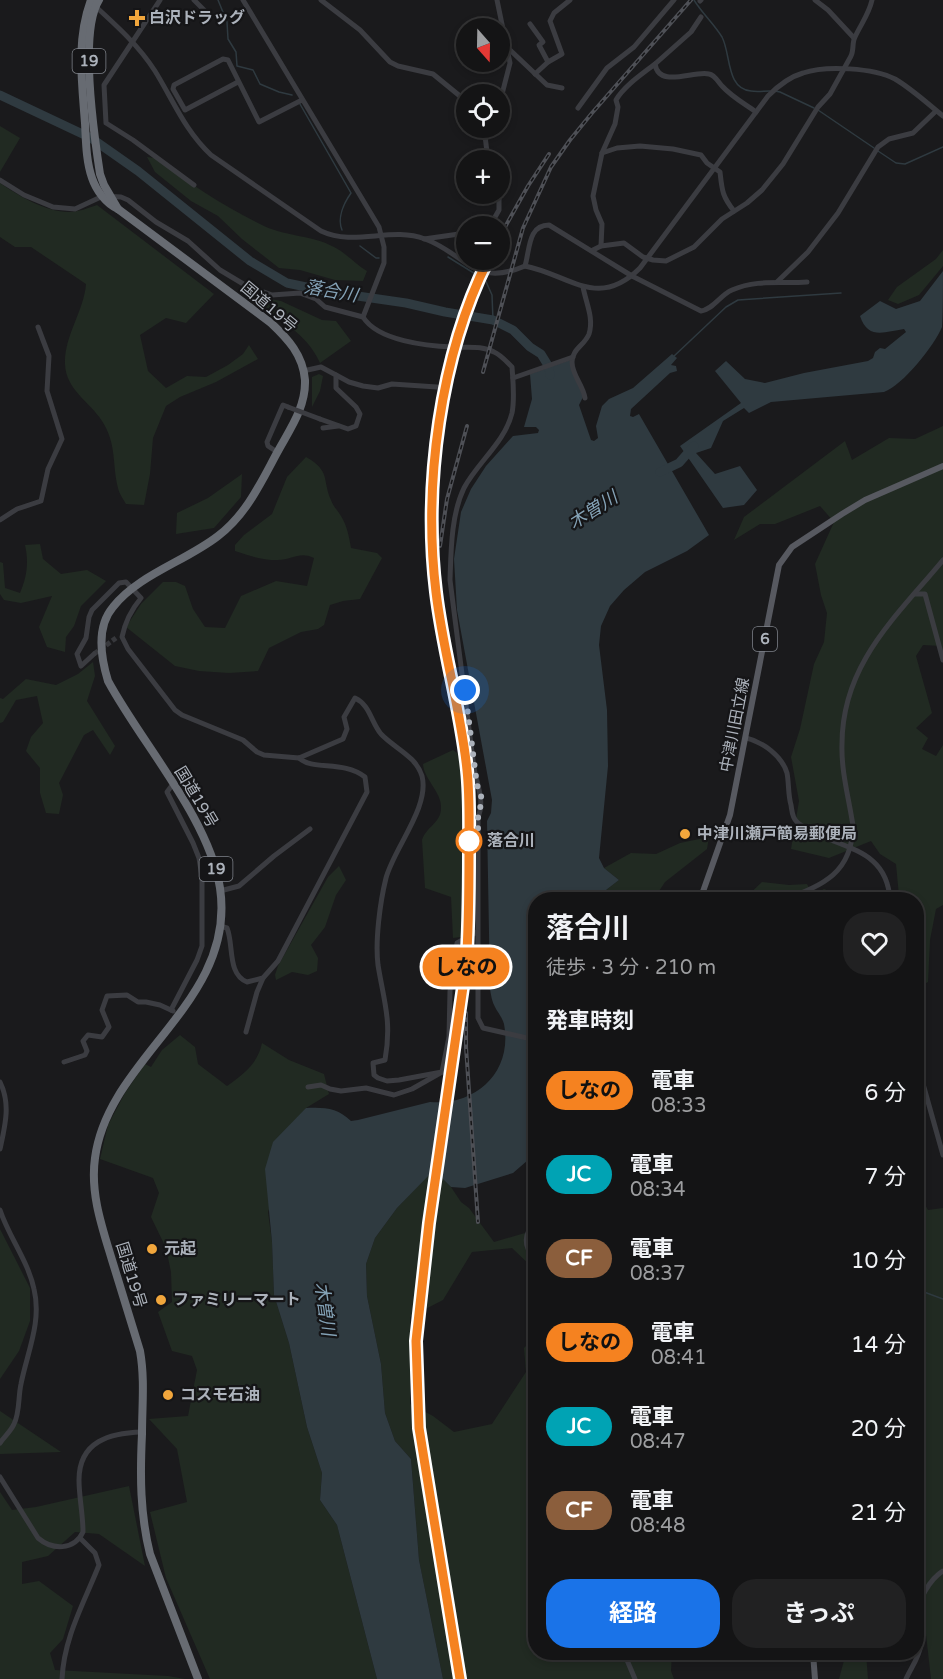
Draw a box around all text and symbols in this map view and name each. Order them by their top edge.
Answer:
place label: 白沢ドラッグ [149,8,245,28]
marker: 白沢ドラッグ [130,11,144,25]
north arrow [456,18,510,72]
map controls [456,18,510,270]
road number: 19 [72,49,106,73]
button: locate [456,84,510,138]
button: + [456,150,510,204]
button: − [456,216,510,270]
water label: 落合川 [303,275,361,307]
street label: 国道19号 [236,277,302,337]
water label: 木曽川 [564,485,623,534]
road number: 6 [753,627,777,651]
your location [450,675,480,705]
street label: 中津川田立線 [716,676,754,774]
street label: 国道19号 [170,763,222,831]
place label: 中津川瀬戸簡易郵便局 [697,824,857,844]
marker: 中津川瀬戸簡易郵便局 [678,827,692,841]
marker: 落合川 [456,828,482,854]
place label: 落合川 [487,831,535,851]
road number: 19 [200,857,232,881]
text: 落合川 [546,911,630,945]
button: heart [843,912,906,975]
line badge: しなの [432,948,500,986]
text: しなの [435,955,498,980]
text: 徒歩 · 3 分 · 210 m [546,956,716,980]
text: 発車時刻 [546,1008,634,1034]
text: 電車 [651,1068,695,1094]
text: しなの [558,1078,621,1103]
text: 6 分 [864,1080,906,1106]
text: 08:33 [651,1094,706,1118]
text: 電車 [630,1152,674,1178]
text: JC [567,1162,591,1187]
text: 7 分 [864,1164,906,1190]
text: 08:34 [630,1178,685,1202]
text: 電車 [630,1236,674,1262]
place label: 元起 [164,1239,196,1259]
street label: 国道19号 [111,1240,151,1310]
marker: 元起 [145,1242,159,1256]
text: CF [565,1246,593,1271]
text: 10 分 [851,1248,906,1274]
text: 08:37 [630,1262,685,1286]
water label: 木曽川 [310,1281,340,1339]
place label: ファミリーマート [173,1290,301,1310]
marker: ファミリーマート [154,1293,168,1307]
text: 電車 [651,1320,695,1346]
text: しなの [558,1330,621,1355]
text: 14 分 [851,1332,906,1358]
text: 08:41 [651,1346,706,1370]
place label: コスモ石油 [180,1385,260,1405]
marker: コスモ石油 [161,1388,175,1402]
text: 電車 [630,1404,674,1430]
text: JC [567,1414,591,1439]
text: 20 分 [851,1416,906,1442]
text: 08:47 [630,1430,685,1454]
text: 電車 [630,1488,674,1514]
text: CF [565,1498,593,1523]
text: 21 分 [851,1500,906,1526]
text: 08:48 [630,1514,685,1538]
button: 経路 [546,1579,720,1648]
button: きっぷ [732,1579,906,1648]

